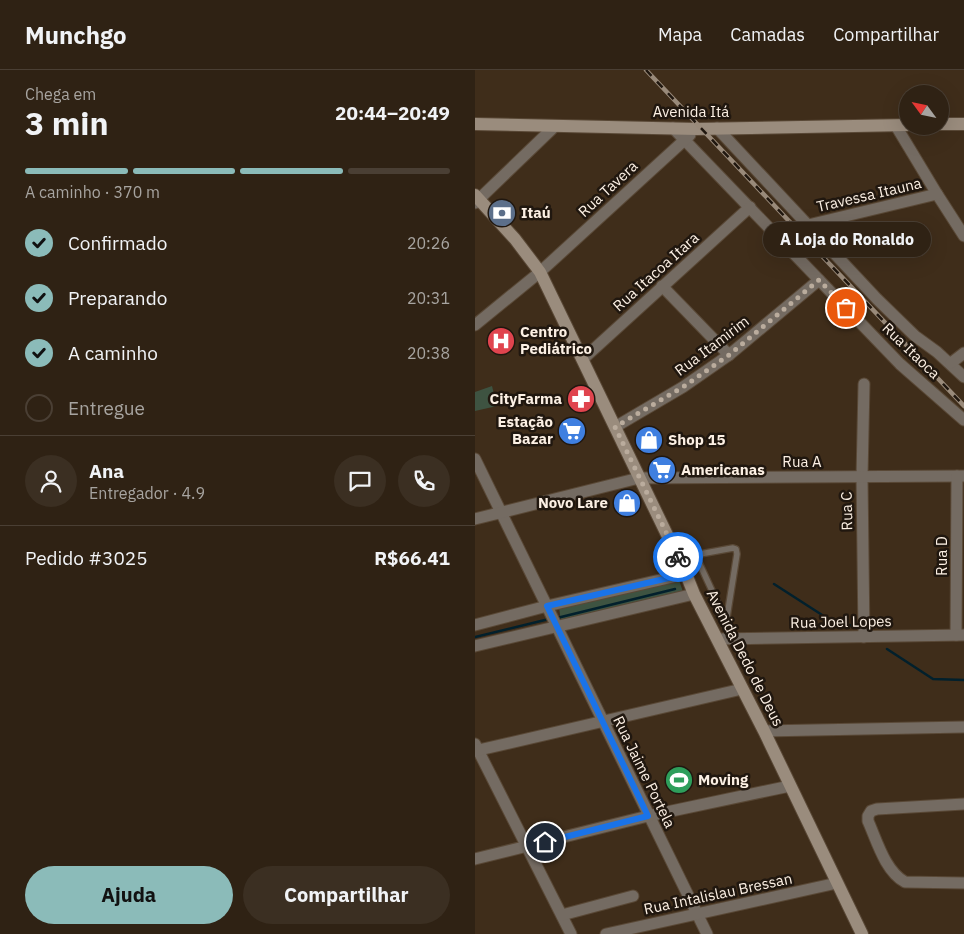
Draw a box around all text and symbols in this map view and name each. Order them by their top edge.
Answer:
text: Munchgo [25,19,127,51]
text: Mapa [658,23,702,46]
text: Camadas [730,23,805,46]
text: Compartilhar [833,23,939,46]
text: Chega em [25,84,96,104]
north arrow [899,85,949,135]
map controls [899,85,949,135]
text: 20:44–20:49 [335,101,450,125]
text: 3 min [25,102,109,144]
street label: Avenida Itá [653,102,729,121]
street label: Rua Tavera [574,156,641,221]
street label: Travessa Itauna [815,173,923,216]
text: A caminho · 370 m [25,182,160,202]
bank icon: Itaú [487,198,517,228]
place label: Itaú [521,203,551,222]
callout: A Loja do Ronaldo [762,223,930,258]
street label: Rua Itacoa Itara [609,228,703,315]
icon: check [25,229,53,257]
text: A Loja do Ronaldo [780,229,914,249]
text: Confirmado [68,231,167,255]
text: 20:26 [407,233,450,253]
icon: check [25,284,53,312]
text: Preparando [68,286,167,310]
pin [825,287,867,329]
text: 20:31 [407,288,450,308]
icon: bag [832,294,860,322]
street label: Rua Itamirim [671,311,753,380]
street label: Rua Itaoca [879,318,944,383]
place label: Centro Pediátrico [520,322,592,358]
hospital icon: Centro Pediátrico [486,326,516,356]
icon: check [25,339,53,367]
text: A caminho [68,341,158,365]
text: 20:38 [407,343,450,363]
pharmacy icon: CityFarma [566,384,596,414]
place label: CityFarma [489,389,562,408]
text: Entregue [68,396,145,420]
place label: Estação Bazar [497,412,553,448]
supermarket icon: Estação Bazar [557,416,587,446]
shop icon: Shop 15 [634,425,664,455]
place label: Shop 15 [668,430,725,449]
street label: Rua A [782,452,822,471]
button: person [25,455,77,507]
button: chat [334,455,386,507]
button: phone [398,455,450,507]
supermarket icon: Americanas [647,455,677,485]
text: Ana [89,459,124,483]
place label: Americanas [681,460,765,479]
text: Entregador · 4.9 [89,483,205,503]
shop icon: Novo Lare [612,488,642,518]
street label: Rua C [837,491,856,531]
place label: Novo Lare [538,493,608,512]
courier [653,532,703,582]
street label: Rua D [932,536,951,576]
icon: bike [664,543,692,571]
text: Pedido #3025 [25,546,148,570]
text: R$66.41 [374,546,450,570]
street label: Avenida Dedo de Deus [703,586,788,729]
street label: Rua Joel Lopes [790,611,892,632]
street label: Rua Jaime Portela [609,713,680,831]
sports icon: Moving [664,765,694,795]
place label: Moving [698,770,749,789]
pin [524,821,566,863]
icon: home [531,828,559,856]
button: Ajuda [25,866,233,924]
button: Compartilhar [243,866,450,924]
street label: Rua Intalislau Bressan [642,868,794,919]

